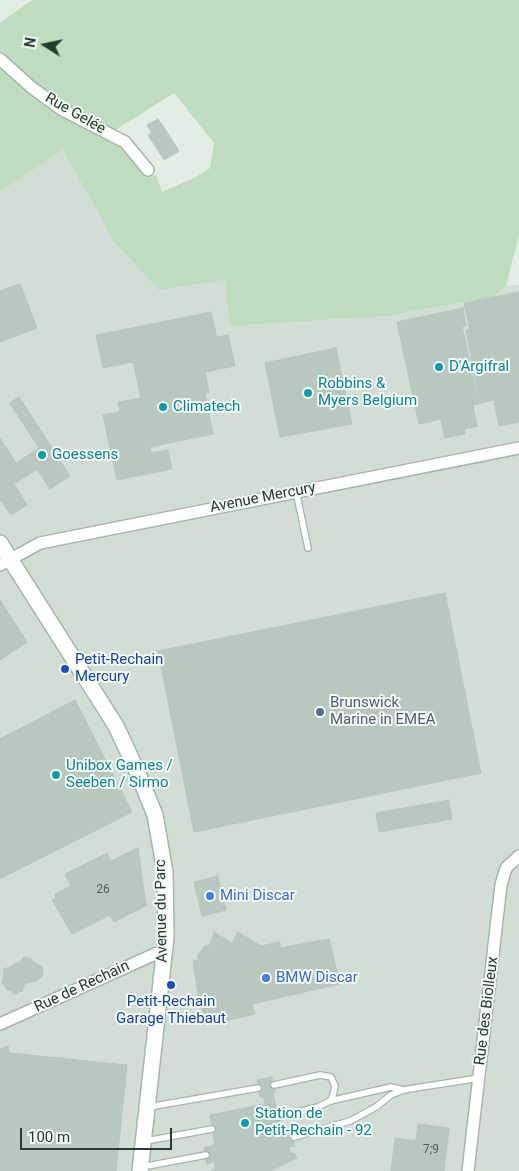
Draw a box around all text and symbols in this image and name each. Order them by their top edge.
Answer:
north arrow [20,20,70,70]
text: N [21,36,39,49]
street label: Rue Gelée [42,89,108,139]
place label: D'Argifral [449,358,509,376]
marker: D'Argifral [433,361,445,373]
place label: Robbins & Myers Belgium [318,375,417,410]
marker: Robbins & Myers Belgium [302,387,314,399]
place label: Climatech [173,398,240,416]
marker: Climatech [157,401,169,413]
place label: Goessens [52,446,118,464]
marker: Goessens [36,449,48,461]
street label: Avenue Mercury [209,479,317,517]
place label: Petit-Rechain Mercury [75,651,163,686]
marker: Petit-Rechain Mercury [59,663,71,675]
place label: Brunswick Marine in EMEA [330,694,436,729]
marker: Brunswick Marine in EMEA [314,706,326,718]
place label: Unibox Games / Seeben / Sirmo [66,757,173,792]
marker: Unibox Games / Seeben / Sirmo [50,769,62,781]
street label: Avenue du Parc [152,859,172,963]
house number: 26 [96,883,110,897]
place label: Mini Discar [220,887,295,905]
marker: Mini Discar [204,890,216,902]
street label: Rue des Biolleux [471,956,503,1066]
street label: Rue de Rechain [32,957,132,1017]
place label: BMW Discar [276,969,358,987]
marker: BMW Discar [260,972,272,984]
marker: Petit-Rechain Garage Thiebaut [165,979,177,991]
place label: Petit-Rechain Garage Thiebaut [116,993,226,1028]
place label: Station de Petit-Rechain - 92 [255,1105,372,1140]
marker: Station de Petit-Rechain - 92 [239,1117,251,1129]
scale bar [22,1118,175,1150]
text: 100 m [28,1128,70,1146]
house number: 7;9 [423,1143,439,1157]

